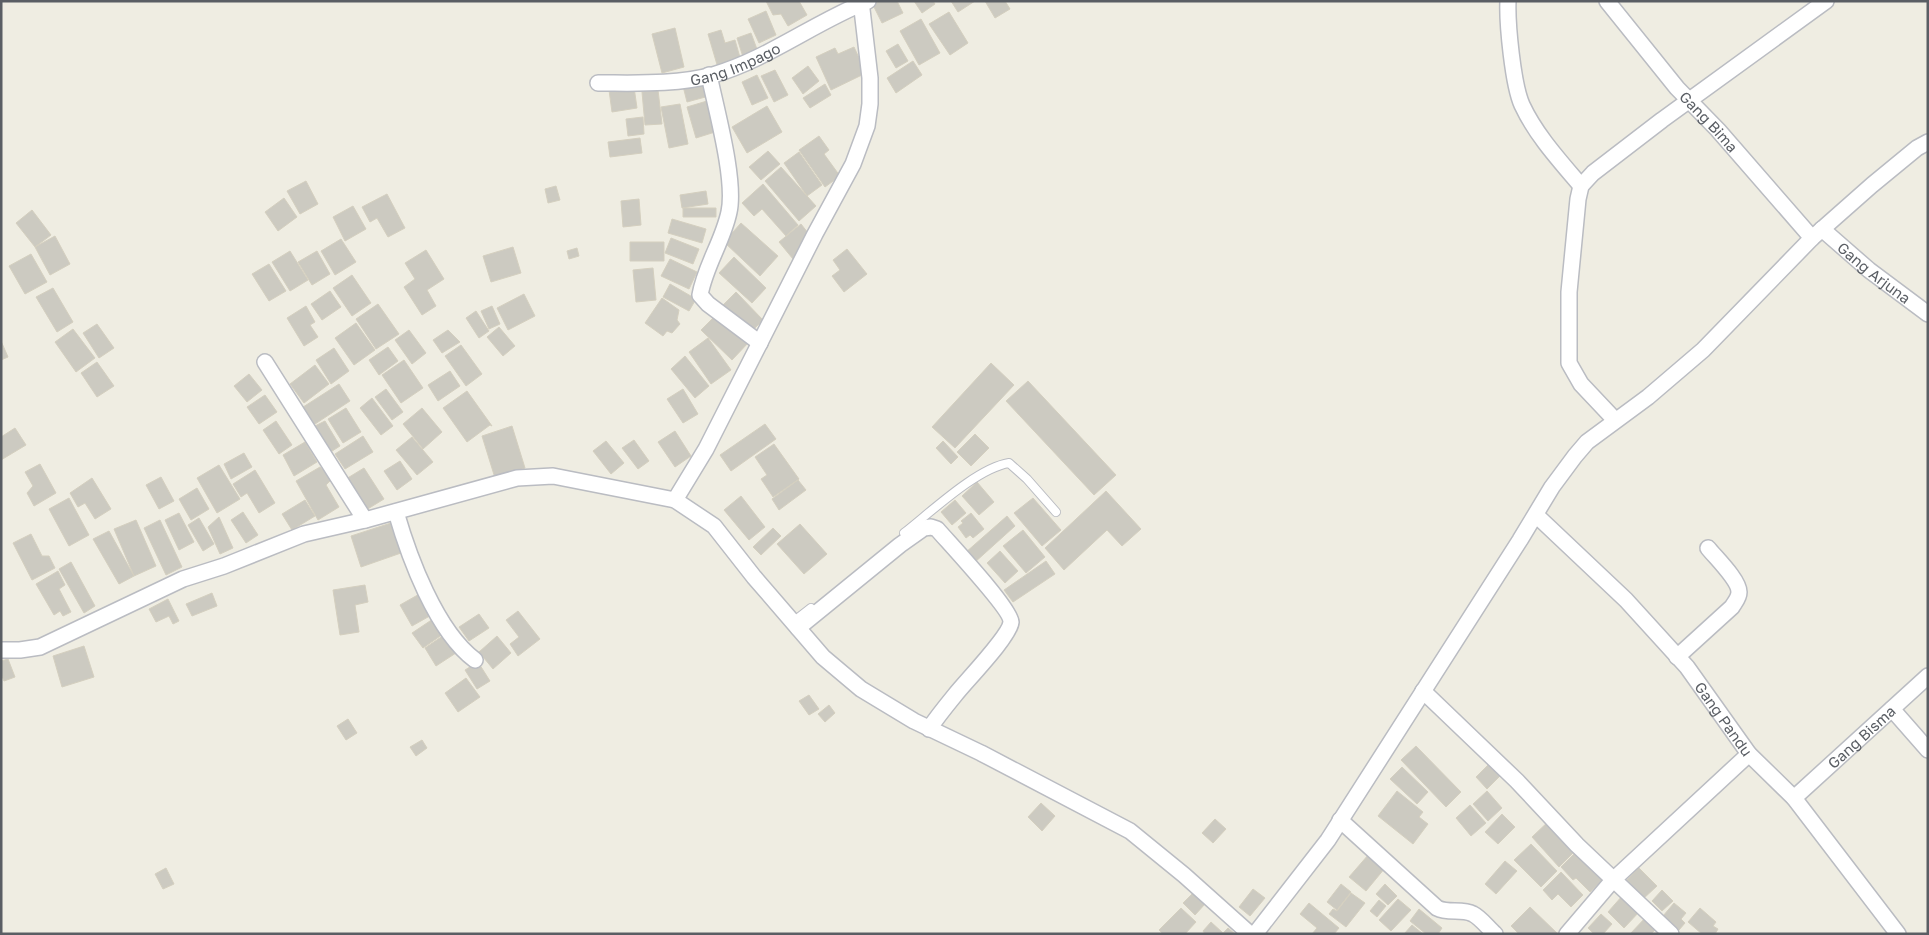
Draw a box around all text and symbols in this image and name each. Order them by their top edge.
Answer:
street label: Gang Impago [689,39,783,89]
street label: Gang Bima [1676,87,1742,156]
street label: Gang Arjuna [1834,238,1914,307]
street label: Gang Pandu [1691,678,1756,759]
street label: Gang Bisma [1824,701,1899,772]

